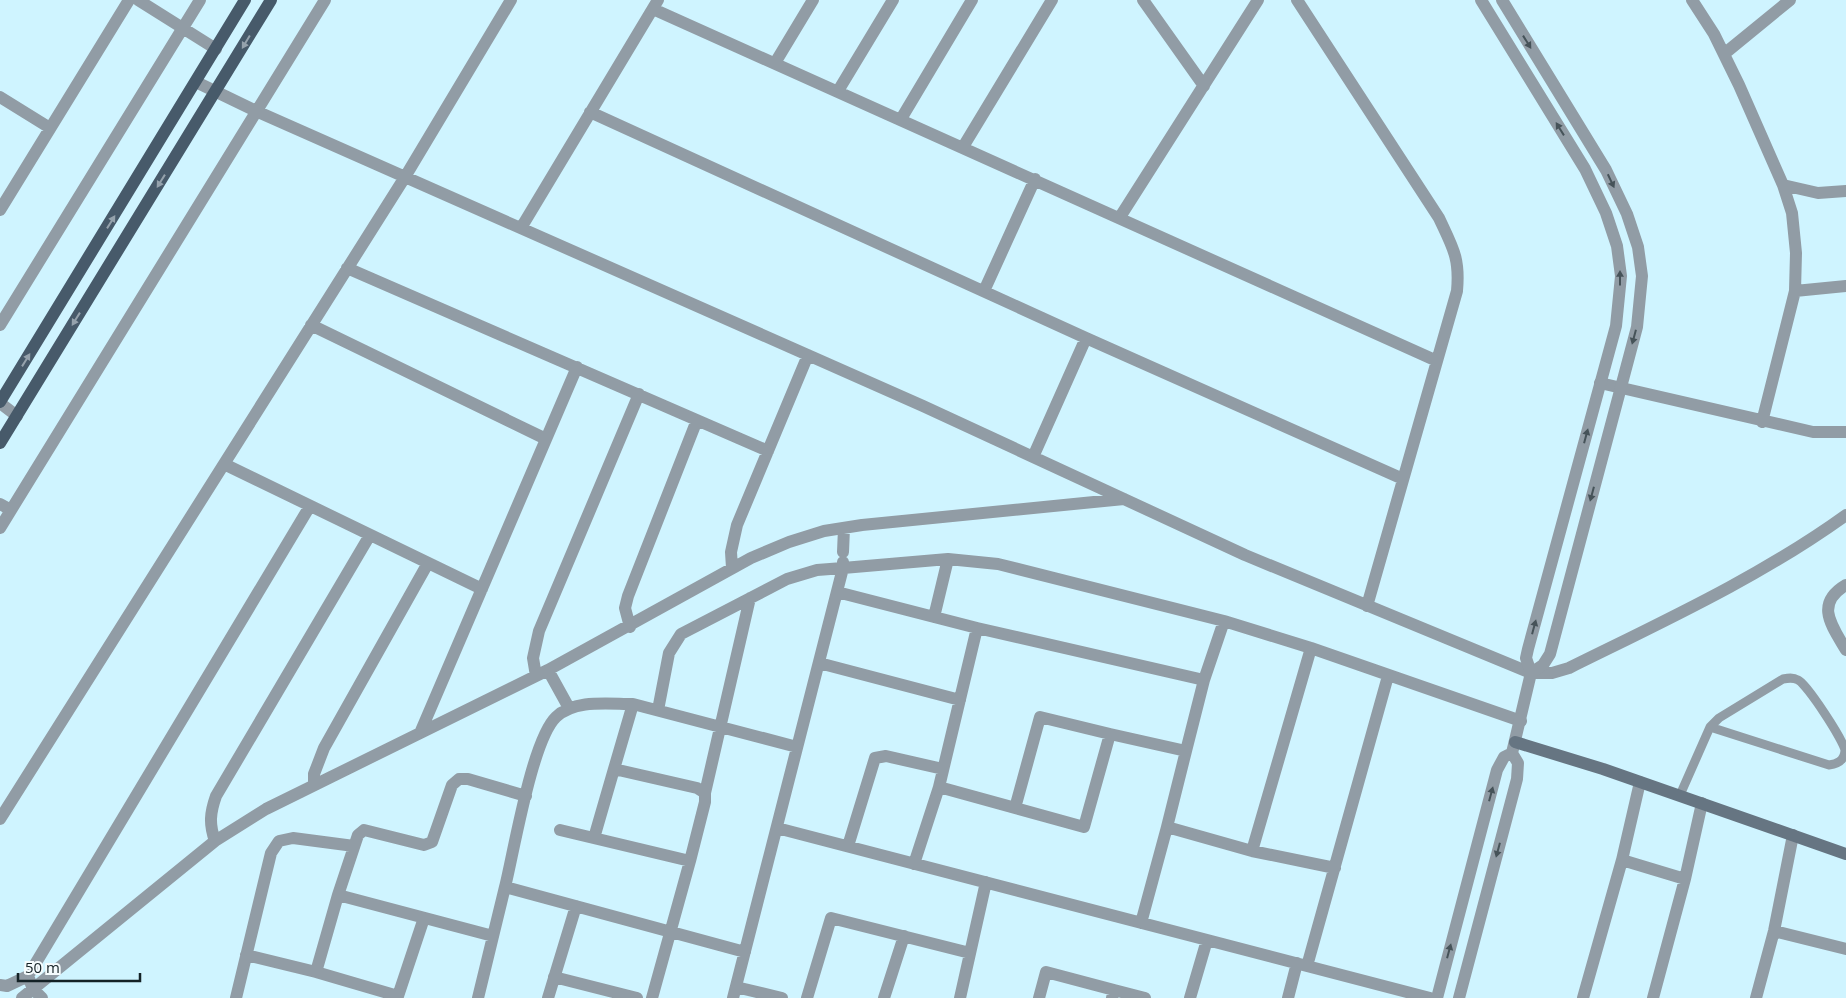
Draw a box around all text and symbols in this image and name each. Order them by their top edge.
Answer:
one-way arrow [241,35,250,48]
one-way arrow [1523,35,1532,48]
one-way arrow [1556,122,1565,135]
one-way arrow [157,174,166,187]
one-way arrow [1608,174,1616,188]
one-way arrow [106,215,115,228]
one-way arrow [1616,269,1624,285]
one-way arrow [72,313,81,326]
one-way arrow [1630,329,1638,345]
one-way arrow [21,353,30,367]
one-way arrow [1582,428,1590,444]
one-way arrow [1588,486,1596,502]
one-way arrow [1530,619,1538,634]
one-way arrow [1487,786,1495,801]
one-way arrow [1493,843,1501,858]
one-way arrow [1446,943,1454,958]
scale bar [18,950,140,982]
text: 50 m [25,957,60,977]

